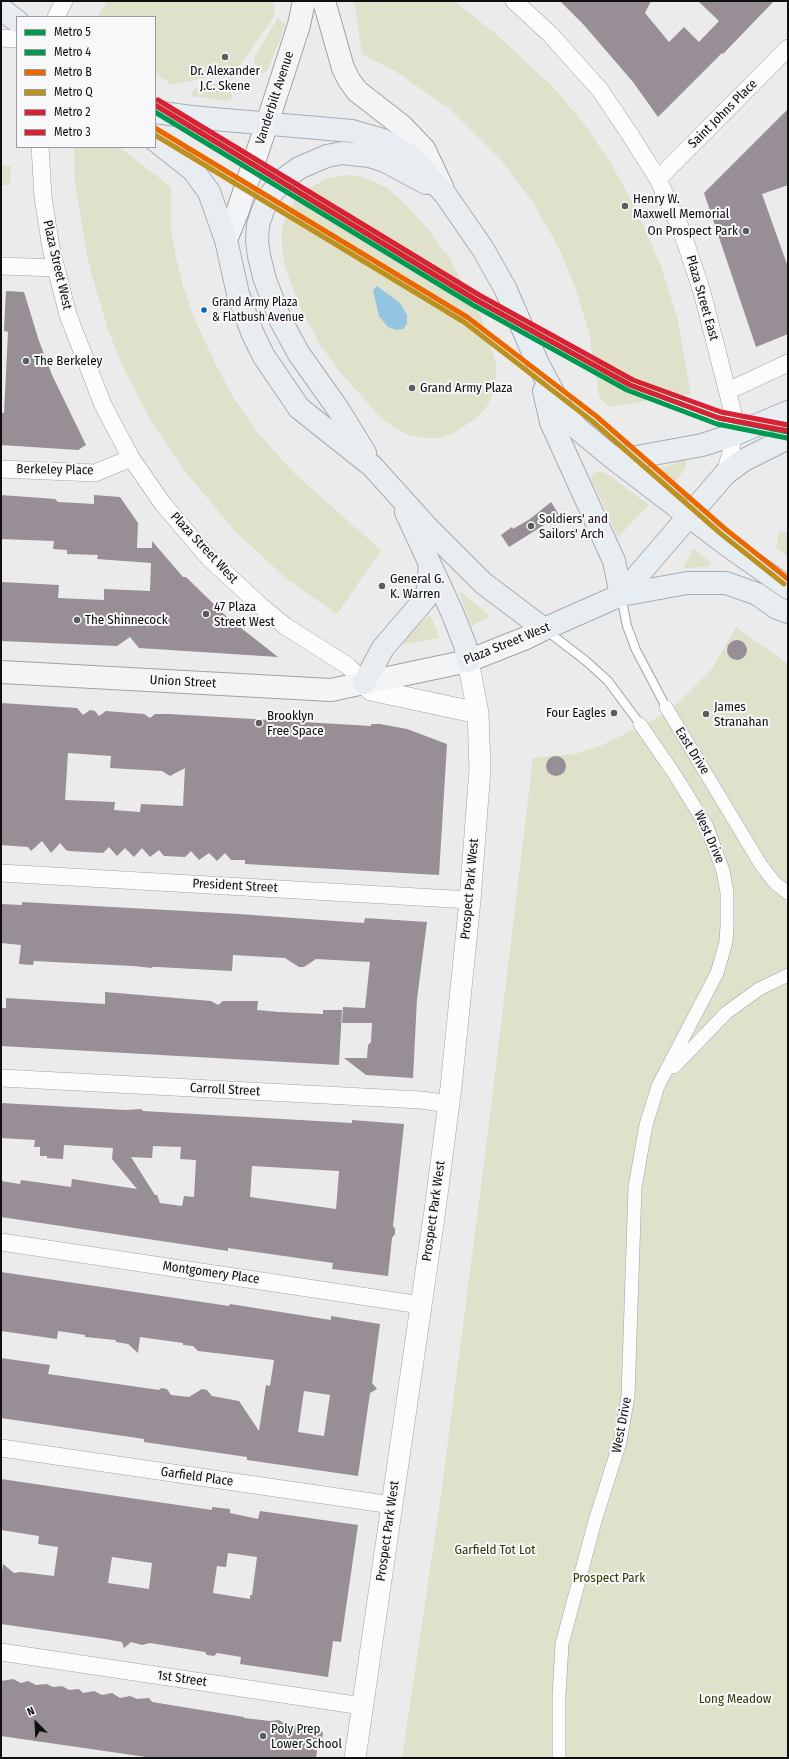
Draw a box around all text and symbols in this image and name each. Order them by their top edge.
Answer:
legend [16,16,156,148]
text: Metro 5 [54,25,91,39]
text: Metro 4 [54,45,91,59]
street label: Vanderbilt Avenue [253,49,297,147]
marker: Dr. Alexander J.C. Skene [220,52,230,62]
place label: Dr. Alexander J.C. Skene [190,63,260,94]
text: Metro B [54,65,92,79]
street label: Saint Johns Place [685,76,761,152]
text: Metro Q [54,85,93,99]
text: Metro 2 [54,105,91,119]
text: Metro 3 [54,125,91,139]
place label: Henry W. Maxwell Memorial [633,191,729,222]
marker: Henry W. Maxwell Memorial [620,201,630,211]
street label: Plaza Street West [39,219,75,311]
place label: On Prospect Park [648,223,738,239]
marker: On Prospect Park [741,226,751,236]
street label: Plaza Street East [682,254,722,342]
place label: Grand Army Plaza & Flatbush Avenue [212,296,304,324]
marker: Grand Army Plaza & Flatbush Avenue [199,305,209,315]
place label: The Berkeley [34,353,102,369]
marker: The Berkeley [21,356,31,366]
place label: Grand Army Plaza [420,380,513,396]
marker: Grand Army Plaza [407,383,417,393]
street label: Berkeley Place [16,462,94,478]
street label: Plaza Street West [167,509,241,587]
place label: Soldiers' and Sailors' Arch [539,511,608,542]
marker: Soldiers' and Sailors' Arch [526,521,536,531]
place label: General G. K. Warren [390,571,444,602]
marker: General G. K. Warren [377,581,387,591]
place label: 47 Plaza Street West [214,599,275,630]
marker: 47 Plaza Street West [201,609,211,619]
place label: The Shinnecock [85,612,168,628]
marker: The Shinnecock [72,615,82,625]
street label: Plaza Street West [462,620,552,668]
street label: Union Street [149,672,217,692]
place label: James Stranahan [714,699,768,730]
place label: Four Eagles [546,705,606,721]
place label: Brooklyn Free Space [267,708,324,739]
marker: Four Eagles [609,708,619,718]
marker: James Stranahan [701,709,711,719]
marker: Brooklyn Free Space [254,718,264,728]
street label: East Drive [671,725,713,777]
street label: West Drive [690,808,728,866]
street label: Prospect Park West [458,838,482,940]
street label: President Street [192,876,278,896]
street label: Carroll Street [190,1080,260,1100]
street label: Prospect Park West [419,1160,449,1262]
street label: Montgomery Place [162,1258,260,1288]
street label: West Drive [609,1396,635,1454]
street label: Garfield Place [160,1464,234,1490]
street label: Prospect Park West [373,1480,403,1582]
park label: Garfield Tot Lot [455,1542,535,1558]
park label: Prospect Park [573,1570,645,1586]
street label: 1st Street [156,1668,208,1690]
park label: Long Meadow [699,1691,771,1707]
north arrow [16,1703,56,1743]
text: N [25,1704,37,1719]
place label: Poly Prep Lower School [271,1721,342,1752]
marker: Poly Prep Lower School [258,1731,268,1741]

